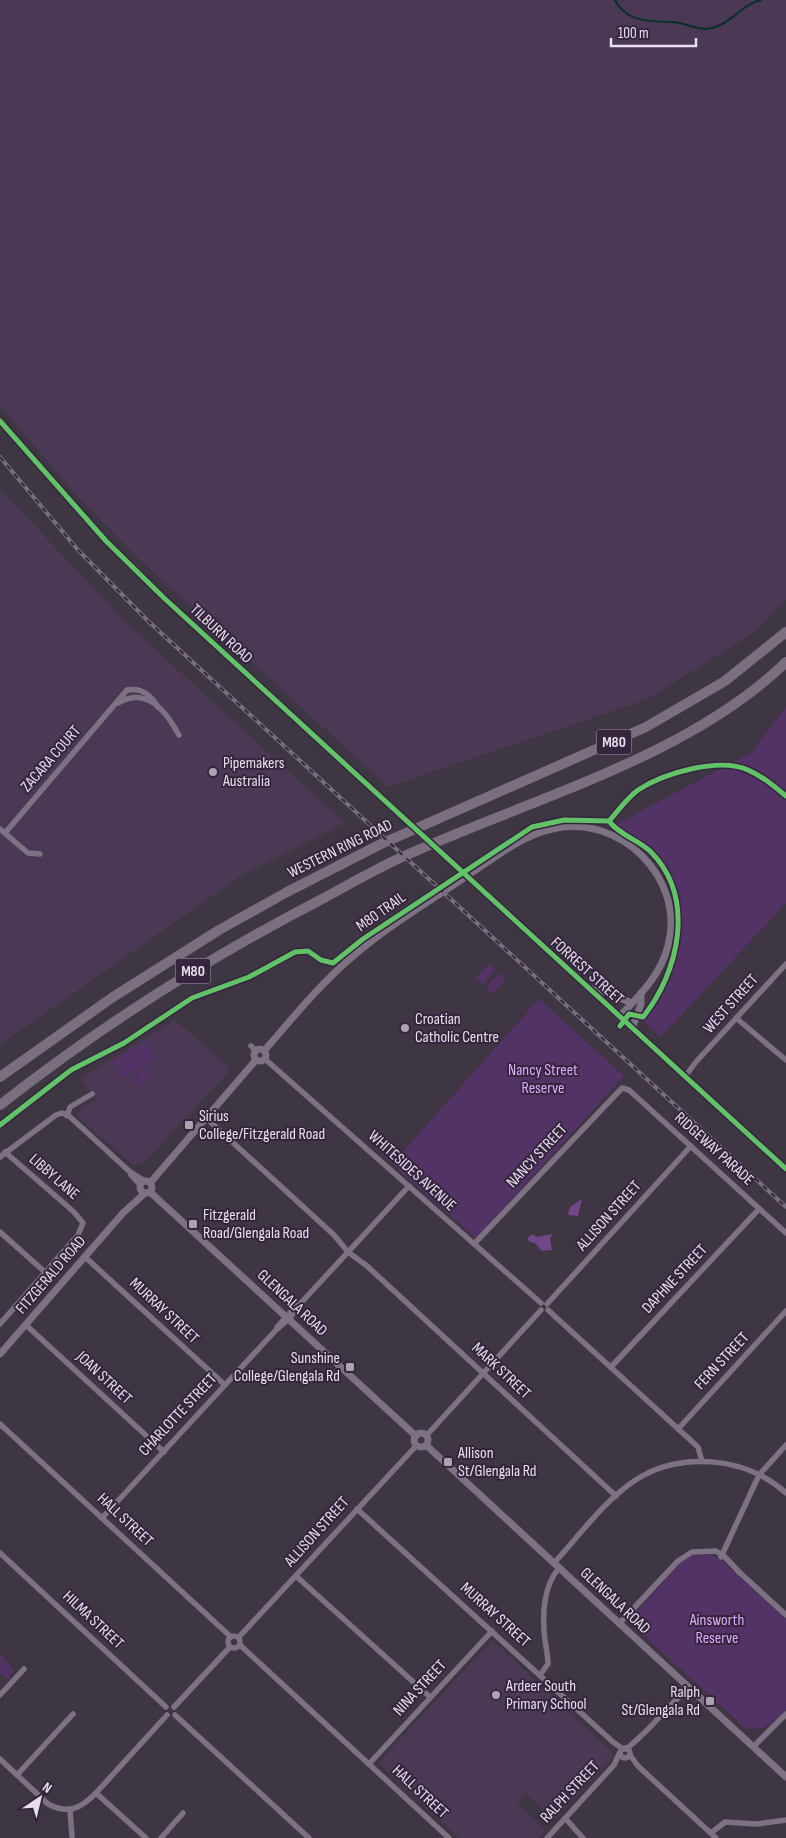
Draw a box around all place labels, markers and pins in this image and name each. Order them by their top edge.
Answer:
place label: Pipemakers Australia [222,754,285,791]
marker: Pipemakers Australia [207,766,219,778]
place label: Croatian Catholic Centre [415,1010,499,1047]
marker: Croatian Catholic Centre [399,1022,411,1034]
place label: Sirius College/Fitzgerald Road [199,1107,325,1144]
marker: Sirius College/Fitzgerald Road [183,1119,195,1131]
place label: Fitzgerald Road/Glengala Road [203,1206,309,1243]
marker: Fitzgerald Road/Glengala Road [187,1218,199,1230]
place label: Sunshine College/Glengala Rd [234,1349,340,1386]
marker: Sunshine College/Glengala Rd [344,1361,356,1373]
place label: Allison St/Glengala Rd [457,1444,537,1481]
marker: Allison St/Glengala Rd [442,1456,454,1468]
place label: Ardeer South Primary School [505,1677,587,1714]
place label: Ralph St/Glengala Rd [621,1683,700,1720]
marker: Ardeer South Primary School [490,1689,502,1701]
marker: Ralph St/Glengala Rd [704,1695,716,1707]

